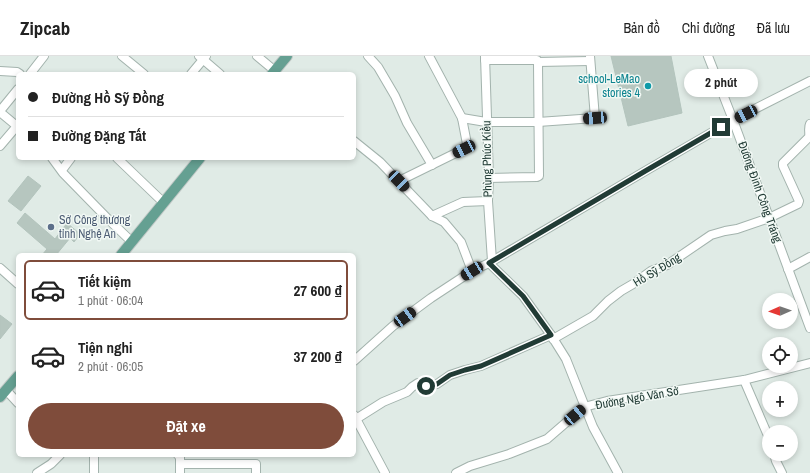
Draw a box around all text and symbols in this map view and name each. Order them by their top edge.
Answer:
text: Zipcab [20,15,70,41]
text: Bản đồ [623,19,660,37]
text: Chỉ đường [682,19,735,37]
text: Đã lưu [757,19,790,37]
callout: 2 phút [684,69,758,97]
place label: school-LeMao stories 4 [578,71,641,101]
text: 2 phút [705,74,737,91]
marker: school-LeMao stories 4 [643,81,653,91]
text: Đường Hồ Sỹ Đồng [52,87,164,108]
car [733,103,759,125]
car [583,111,607,125]
route end [712,118,730,136]
street label: Phùng Phúc Kiều [478,121,496,197]
text: Đường Đặng Tất [52,125,146,146]
car [451,138,477,160]
street label: Đường Đinh Công Tráng [734,139,786,245]
car [386,168,412,194]
place label: Sở Công thương tỉnh Nghệ An [59,212,131,242]
marker: Sở Công thương tỉnh Nghệ An [46,222,56,232]
street label: Hồ Sỹ Đồng [630,249,684,291]
car [459,260,485,282]
text: Tiết kiệm [78,271,131,292]
icon: car [30,272,66,308]
text: 27 600 ₫ [293,280,342,301]
text: 1 phút · 06:04 [78,292,143,309]
north arrow [762,293,798,329]
map controls [762,293,798,461]
car [392,305,418,329]
text: Tiện nghi [78,337,132,358]
button: locate [762,337,798,373]
icon: car [30,338,66,374]
text: 37 200 ₫ [293,346,342,367]
text: 2 phút · 06:05 [78,358,143,375]
route start [417,377,435,395]
button: + [762,381,798,417]
street label: Đường Ngô Văn Sở [594,383,680,413]
button: Đặt xe [28,403,344,449]
car [562,403,588,427]
button: − [762,425,798,461]

